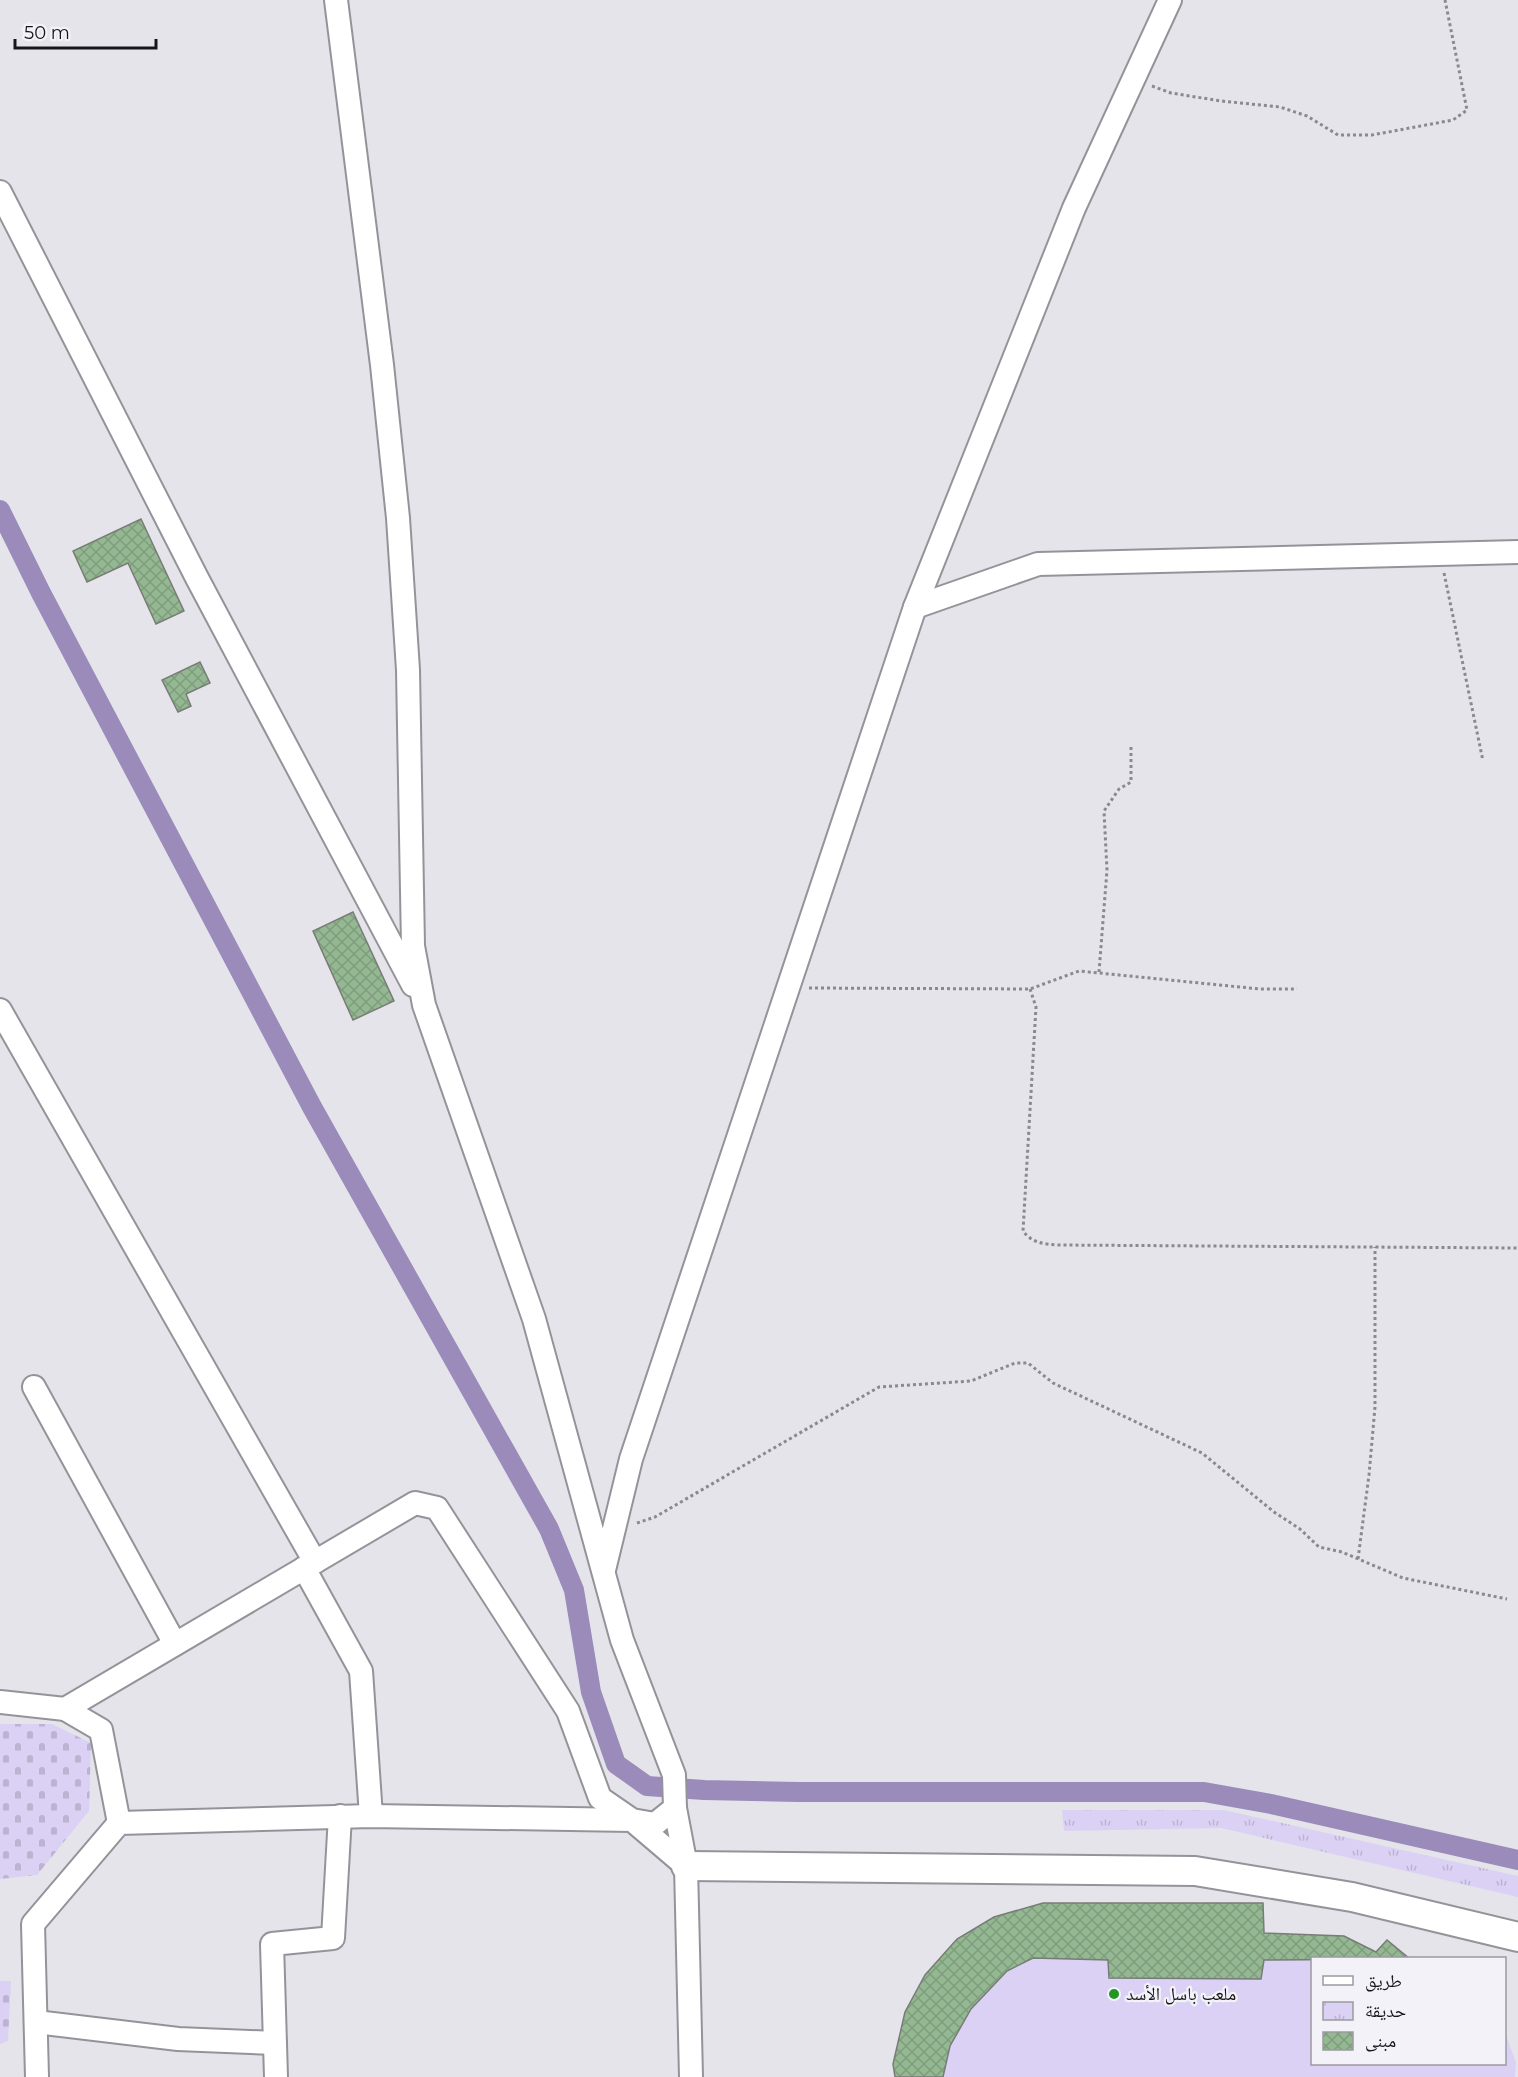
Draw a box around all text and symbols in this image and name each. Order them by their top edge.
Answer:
scale bar [15,12,156,50]
text: 50 m [24,22,70,44]
legend [1311,1957,1506,2065]
text: طريق [1365,1970,1402,1992]
place label: ملعب باسل الأسد [1126,1983,1236,2005]
marker: ملعب باسل الأسد [1107,1987,1121,2001]
text: حديقة [1365,2000,1406,2022]
text: مبنى [1365,2030,1396,2052]

